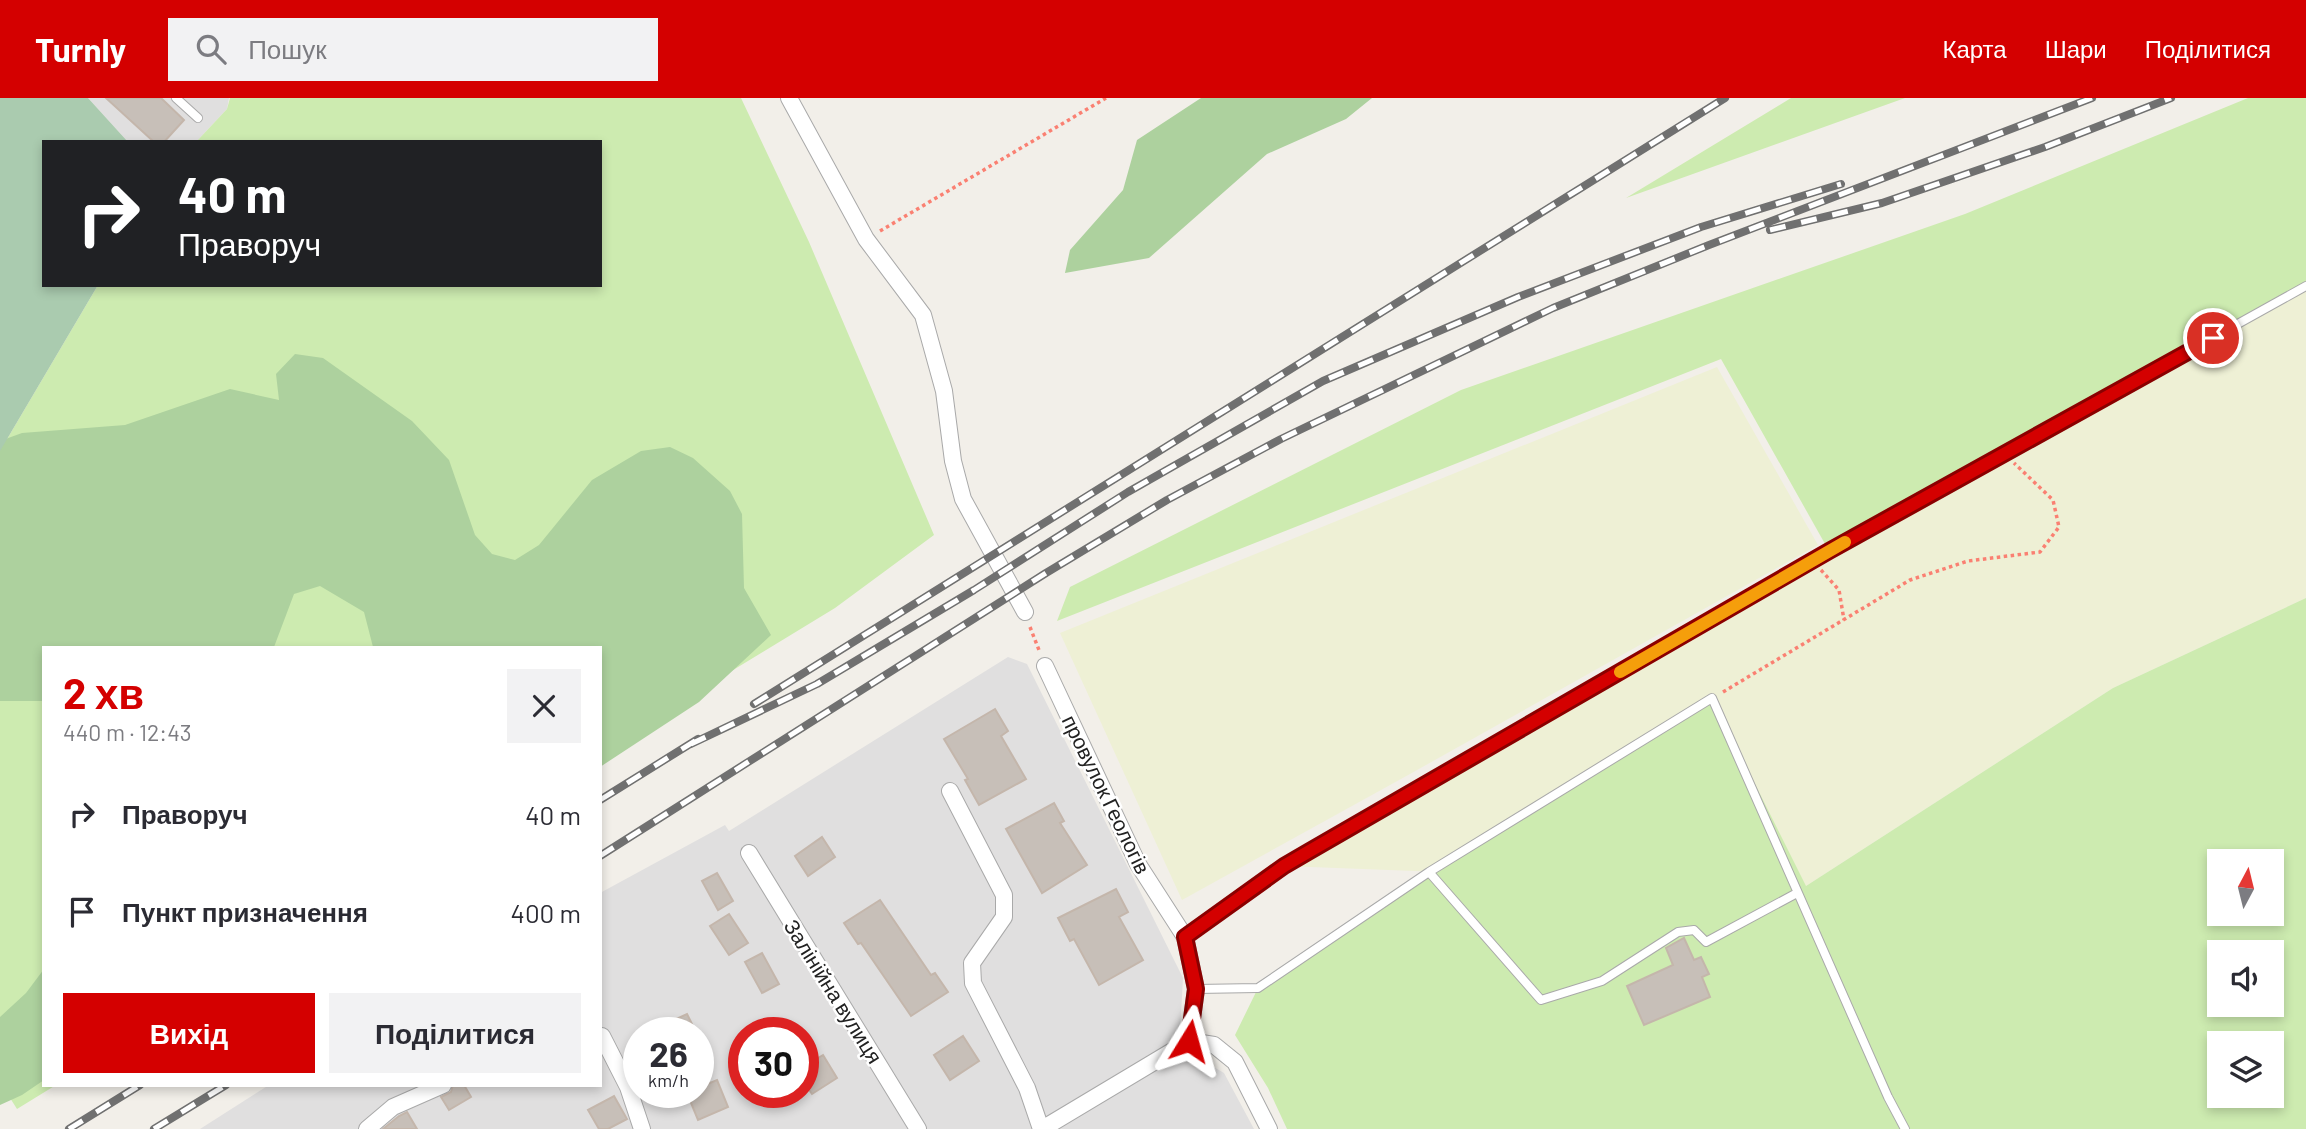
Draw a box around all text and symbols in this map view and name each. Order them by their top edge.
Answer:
search box [168,18,658,81]
text: Turnly [35,29,126,69]
icon: search [192,30,230,68]
text: Пошук [248,33,327,64]
text: Карта [1942,34,2007,63]
text: Шари [2045,34,2107,63]
text: Поділитися [2145,34,2271,63]
text: 40 m [178,164,286,223]
icon: right [63,168,154,259]
text: Праворуч [178,224,321,262]
pin [2183,308,2243,368]
icon: arrive [2194,319,2232,357]
text: 2 хв [63,667,144,717]
button: close [507,669,581,743]
street label: провулок Геологів [1058,711,1156,877]
text: 440 m · 12:43 [63,718,192,746]
icon: right [63,795,101,833]
text: Праворуч [122,798,248,829]
text: 40 m [525,799,581,830]
north arrow [2207,849,2284,926]
map controls [2207,849,2284,1108]
icon: arrive [63,893,101,931]
text: Пункт призначення [122,896,368,927]
text: 400 m [511,897,581,928]
street label: Залінійна вулиця [780,914,888,1068]
button: sound [2207,940,2284,1017]
button: Вихід [63,993,315,1073]
button: Поділитися [329,993,581,1073]
position arrow [1152,1004,1226,1078]
speed limit sign: 30 [728,1017,819,1108]
button: layers [2207,1031,2284,1108]
text: 26 [649,1032,688,1074]
text: km/h [648,1069,689,1091]

